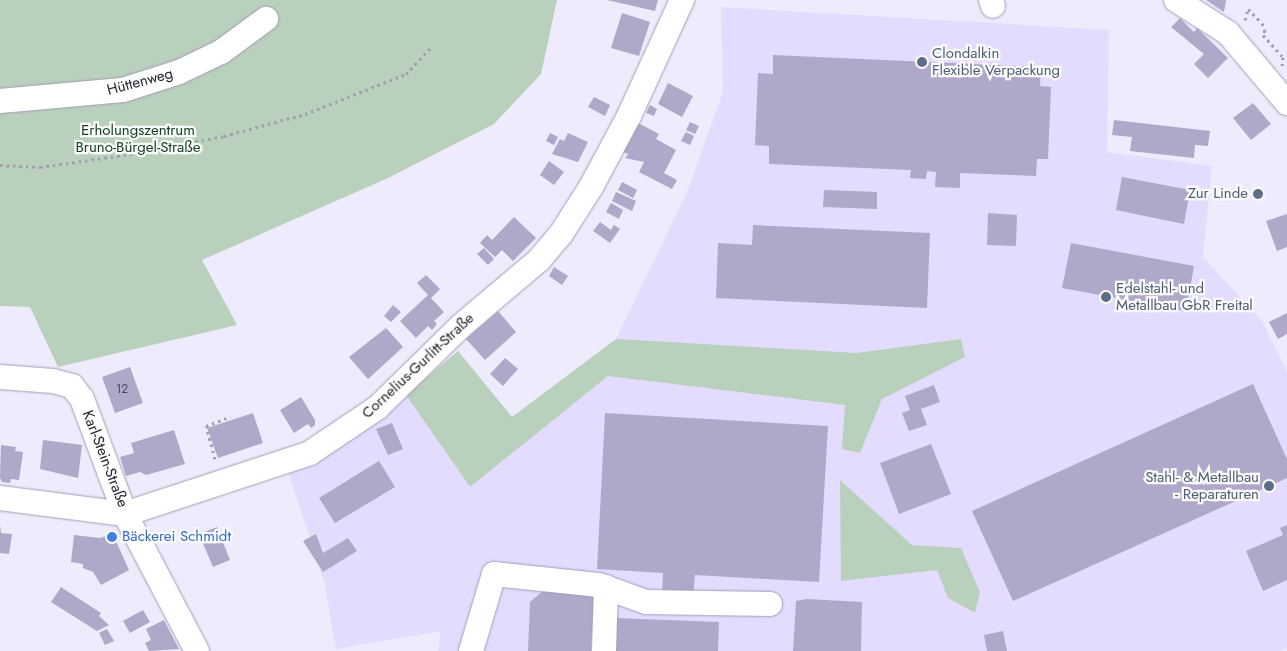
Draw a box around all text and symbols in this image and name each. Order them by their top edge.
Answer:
place label: Clondalkin Flexible Verpackung [932,44,1060,79]
marker: Clondalkin Flexible Verpackung [916,56,928,68]
street label: Hüttenweg [105,65,175,99]
park label: Erholungszentrum Bruno-Bürgel-Straße [75,121,201,156]
place label: Zur Linde [1188,185,1248,203]
marker: Zur Linde [1252,188,1264,200]
place label: Edelstahl- und Metallbau GbR Freital [1116,279,1253,314]
marker: Edelstahl- und Metallbau GbR Freital [1100,291,1112,303]
street label: Cornelius-Gurlitt-Straße [358,310,478,422]
house number: 12 [116,383,128,397]
street label: Karl-Stein-Straße [78,408,132,510]
place label: Stahl- & Metallbau - Reparaturen [1145,468,1259,503]
marker: Stahl- & Metallbau - Reparaturen [1263,480,1275,492]
place label: Bäckerei Schmidt [122,528,231,546]
marker: Bäckerei Schmidt [106,531,118,543]

